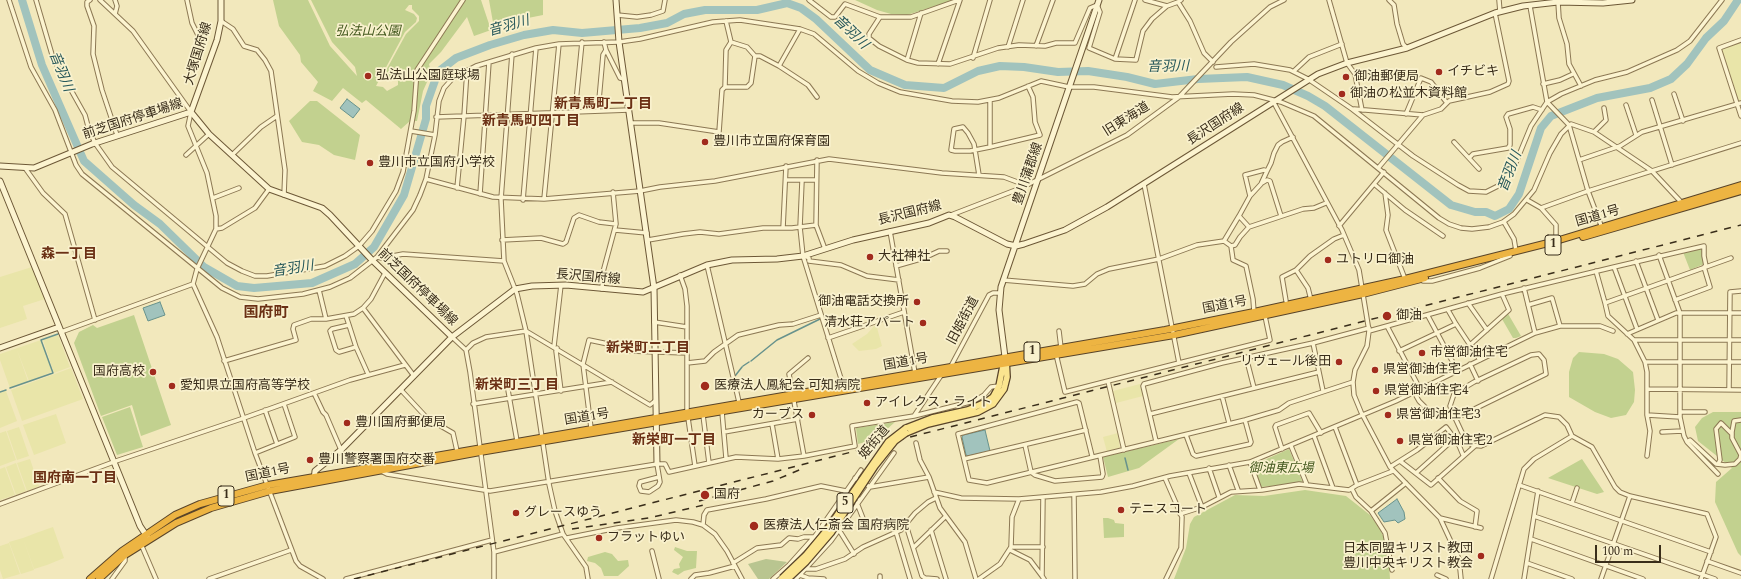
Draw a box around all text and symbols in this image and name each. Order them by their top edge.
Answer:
water label: 音羽川 [829,12,871,54]
water label: 音羽川 [486,13,532,41]
street label: 大塚国府線 [182,21,216,87]
park label: 弘法山公園 [336,24,400,40]
water label: 音羽川 [44,49,76,95]
water label: 音羽川 [1147,59,1189,77]
place label: イチビキ [1447,64,1499,80]
marker: イチビキ [1434,67,1444,77]
place label: 弘法山公園庭球場 [376,68,480,84]
place label: 御油郵便局 [1354,69,1419,85]
marker: 弘法山公園庭球場 [363,71,373,81]
marker: 御油郵便局 [1341,72,1351,82]
place label: 御油の松並木資料館 [1350,86,1467,102]
marker: 御油の松並木資料館 [1337,89,1347,99]
street label: 前芝国府停車場線 [81,97,185,143]
district label: 新青馬町一丁目 [554,97,652,113]
street label: 旧東海道 [1101,100,1153,140]
street label: 長沢国府線 [1184,101,1248,149]
district label: 新青馬町四丁目 [482,114,580,130]
place label: 豊川市立国府保育園 [713,134,830,150]
marker: 豊川市立国府保育園 [700,137,710,147]
street label: 豊川蒲郡線 [1011,141,1047,207]
water label: 音羽川 [1496,149,1526,195]
place label: 豊川市立国府小学校 [378,155,495,171]
marker: 豊川市立国府小学校 [365,158,375,168]
street label: 長沢国府線 [877,199,943,229]
street label: 国道1号 [1574,203,1622,231]
road number: 1 [1545,235,1561,255]
street label: 前芝国府停車場線 [374,246,460,330]
district label: 森一丁目 [41,247,97,263]
place label: 大社神社 [878,249,930,265]
marker: 大社神社 [865,252,875,262]
place label: ユトリロ御油 [1336,252,1414,268]
marker: ユトリロ御油 [1323,255,1333,265]
water label: 音羽川 [271,258,315,282]
street label: 長沢国府線 [555,267,621,289]
place label: 御油電話交換所 [818,294,909,310]
street label: 旧姫街道 [945,294,983,348]
street label: 国道1号 [1201,294,1249,318]
marker: 御油電話交換所 [912,297,922,307]
district label: 国府町 [244,305,288,323]
place label: 御油 [1396,308,1422,324]
marker: 御油 [1381,310,1393,322]
place label: 清水荘アパート [824,315,915,331]
marker: 清水荘アパート [918,318,928,328]
district label: 新栄町二丁目 [606,341,690,357]
road number: 1 [1024,342,1040,362]
place label: 市営御油住宅 [1430,345,1508,361]
marker: 市営御油住宅 [1417,348,1427,358]
street label: 国道1号 [882,351,930,375]
place label: リヴェール後田 [1240,354,1331,370]
marker: リヴェール後田 [1334,357,1344,367]
place label: 県営御油住宅 [1383,362,1461,378]
place label: 国府高校 [93,364,145,380]
marker: 県営御油住宅 [1370,365,1380,375]
marker: 国府高校 [148,367,158,377]
place label: 愛知県立国府高等学校 [180,378,310,394]
district label: 新栄町三丁目 [475,378,559,394]
place label: 医療法人鳳紀会 可知病院 [714,378,860,394]
marker: 医療法人鳳紀会 可知病院 [699,380,711,392]
marker: 愛知県立国府高等学校 [167,381,177,391]
place label: 県営御油住宅4 [1384,383,1468,399]
marker: 県営御油住宅4 [1371,386,1381,396]
place label: アイレクス・ライト [875,395,992,411]
marker: アイレクス・ライト [862,398,872,408]
street label: 国道1号 [563,407,611,429]
place label: カーブス [752,407,804,423]
place label: 県営御油住宅3 [1396,407,1480,423]
marker: カーブス [807,410,817,420]
marker: 県営御油住宅3 [1383,410,1393,420]
place label: 豊川国府郵便局 [355,415,446,431]
marker: 豊川国府郵便局 [342,418,352,428]
street label: 姫街道 [856,423,894,463]
district label: 新栄町一丁目 [632,433,716,449]
place label: 県営御油住宅2 [1408,433,1492,449]
marker: 県営御油住宅2 [1395,436,1405,446]
place label: 豊川警察署国府交番 [318,452,435,468]
marker: 豊川警察署国府交番 [305,455,315,465]
park label: 御油東広場 [1249,461,1313,477]
street label: 国道1号 [244,462,292,486]
district label: 国府南一丁目 [33,471,117,487]
road number: 1 [218,486,234,506]
place label: 国府 [714,487,740,503]
marker: 国府 [699,489,711,501]
road number: 5 [837,493,853,513]
place label: テニスコート [1129,502,1207,518]
place label: グレースゆう [524,505,602,521]
marker: テニスコート [1116,505,1126,515]
marker: グレースゆう [511,508,521,518]
place label: 医療法人仁斎会 国府病院 [763,518,909,534]
marker: 医療法人仁斎会 国府病院 [748,520,760,532]
place label: フラットゆい [607,530,685,546]
marker: フラットゆい [594,533,604,543]
scale bar [1597,537,1663,563]
place label: 日本同盟キリスト教団 豊川中央キリスト教会 [1343,541,1473,572]
text: 100 m [1602,542,1633,561]
marker: 日本同盟キリスト教団 豊川中央キリスト教会 [1476,551,1486,561]

